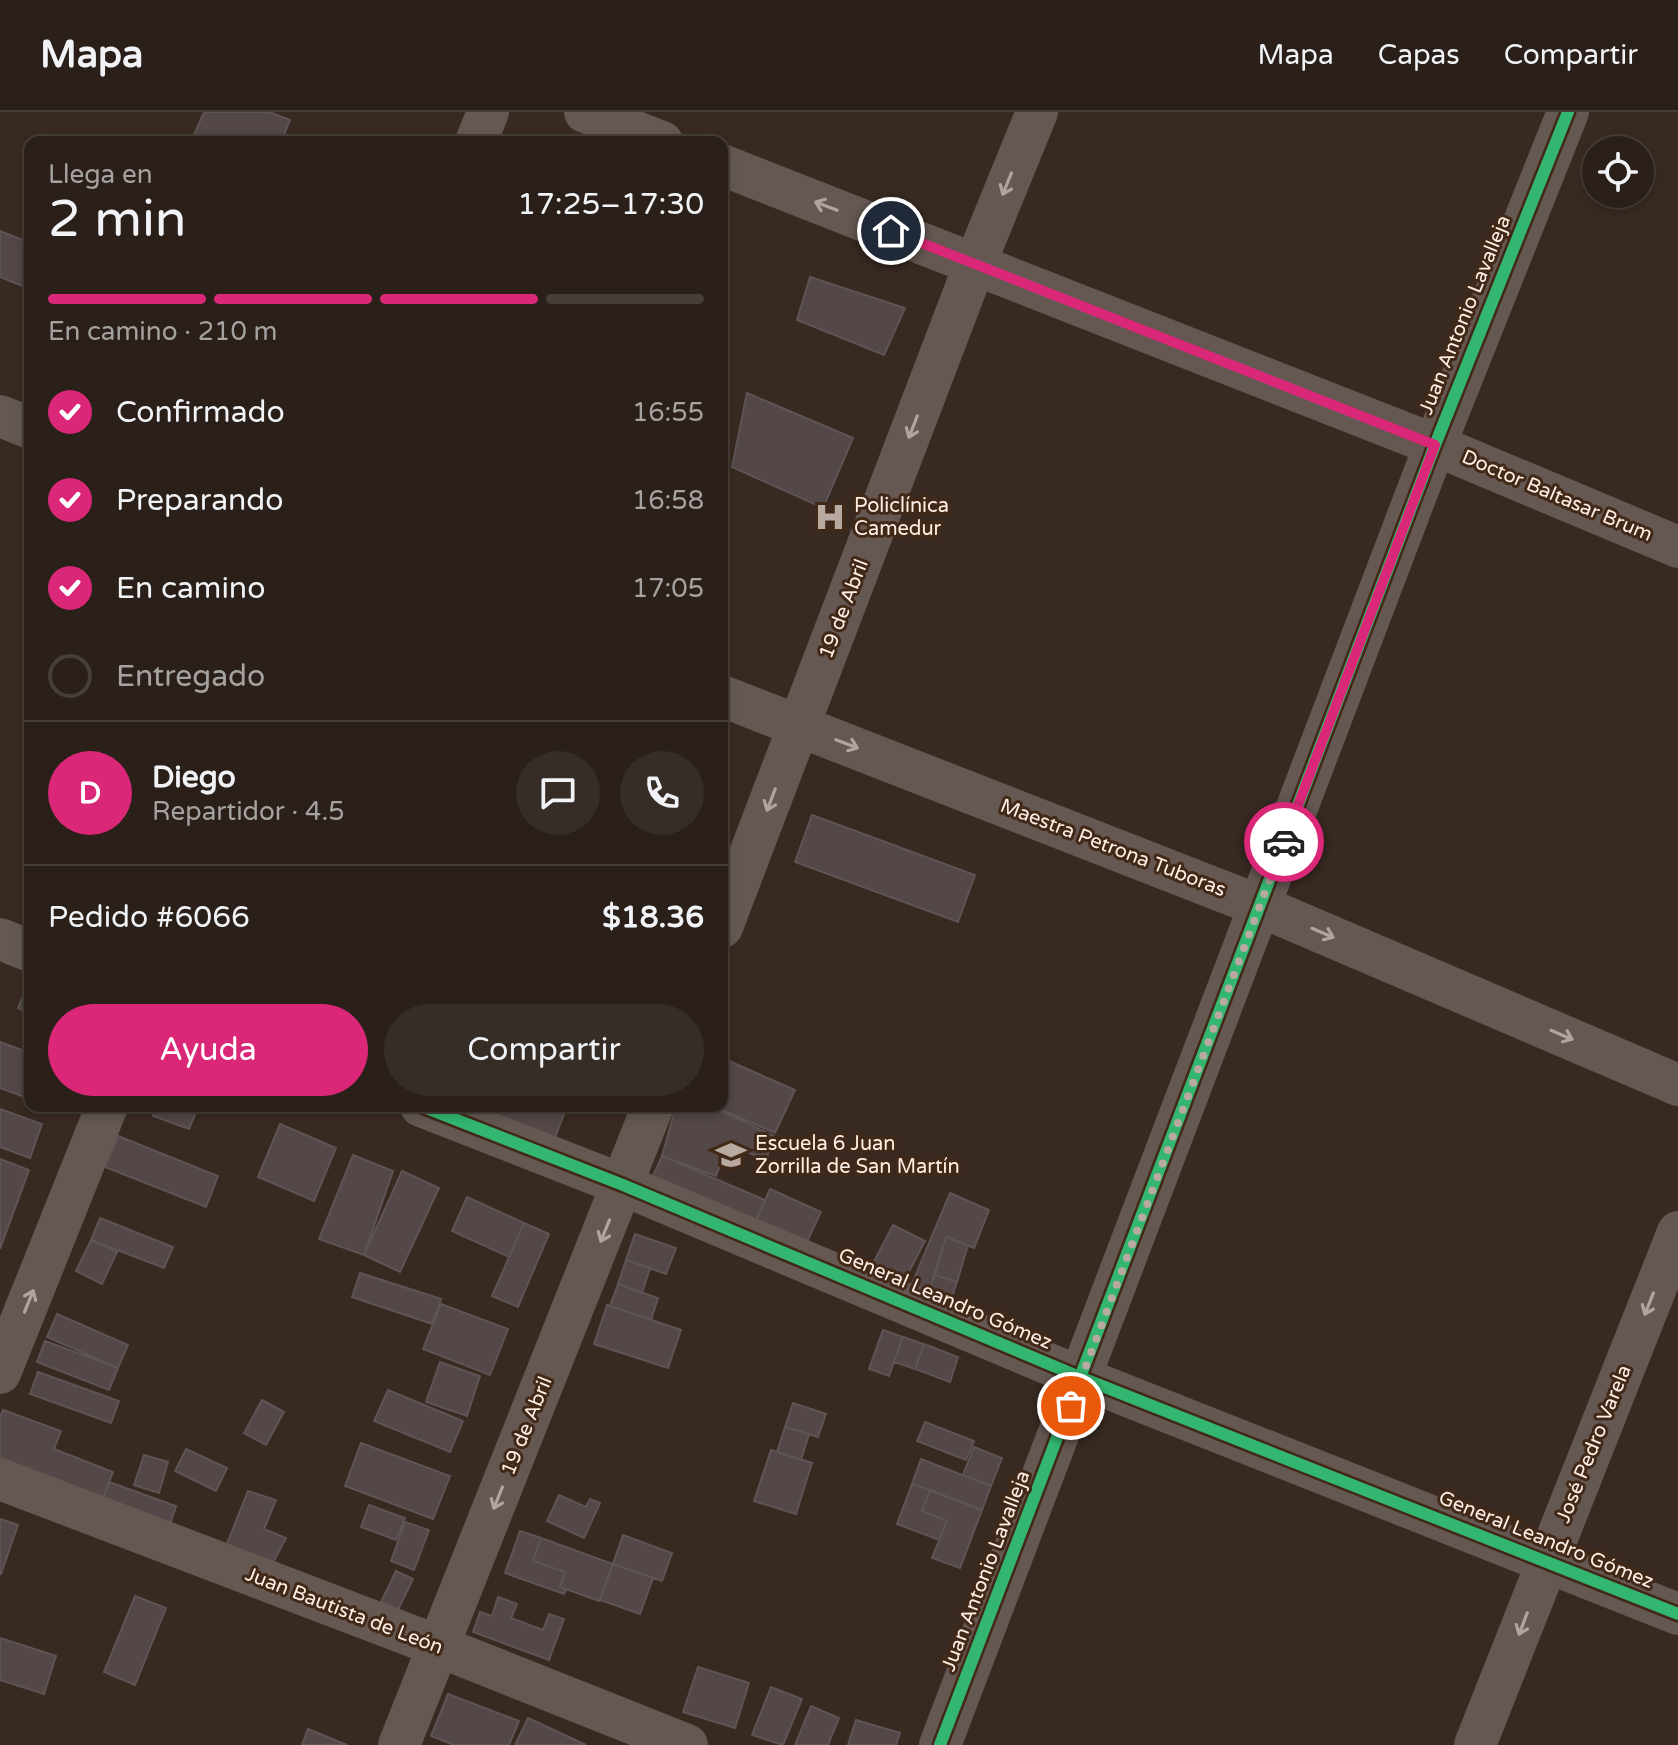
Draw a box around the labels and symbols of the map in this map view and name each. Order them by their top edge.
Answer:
one-way arrow [999,171,1014,196]
pin [857,197,925,265]
one-way arrow [814,198,839,212]
street label: Juan Antonio Lavalleja [1414,212,1516,418]
one-way arrow [905,414,919,439]
street label: Doctor Baltasar Brum [1458,445,1656,547]
place label: Policlínica Camedur [854,494,949,541]
hospital icon: Policlínica Camedur [813,500,847,534]
street label: 19 de Abril [814,556,874,662]
one-way arrow [834,738,859,752]
one-way arrow [763,787,777,812]
street label: Maestra Petrona Tuboras [997,794,1229,902]
courier [1244,802,1324,882]
one-way arrow [1310,926,1335,941]
one-way arrow [1549,1029,1574,1044]
place label: Escuela 6 Juan Zorrilla de San Martín [755,1132,960,1179]
school or university icon: Escuela 6 Juan Zorrilla de San Martín [714,1138,748,1172]
one-way arrow [596,1218,611,1243]
street label: General Leandro Gómez [835,1243,1055,1355]
one-way arrow [23,1289,37,1314]
one-way arrow [1641,1291,1655,1316]
street label: José Pedro Varela [1551,1361,1637,1527]
pin [1037,1372,1105,1440]
street label: 19 de Abril [496,1373,558,1479]
street label: Juan Antonio Lavalleja [937,1467,1035,1675]
one-way arrow [489,1485,504,1510]
street label: General Leandro Gómez [1435,1486,1657,1594]
street label: Juan Bautista de León [242,1562,446,1660]
one-way arrow [1515,1611,1529,1636]

